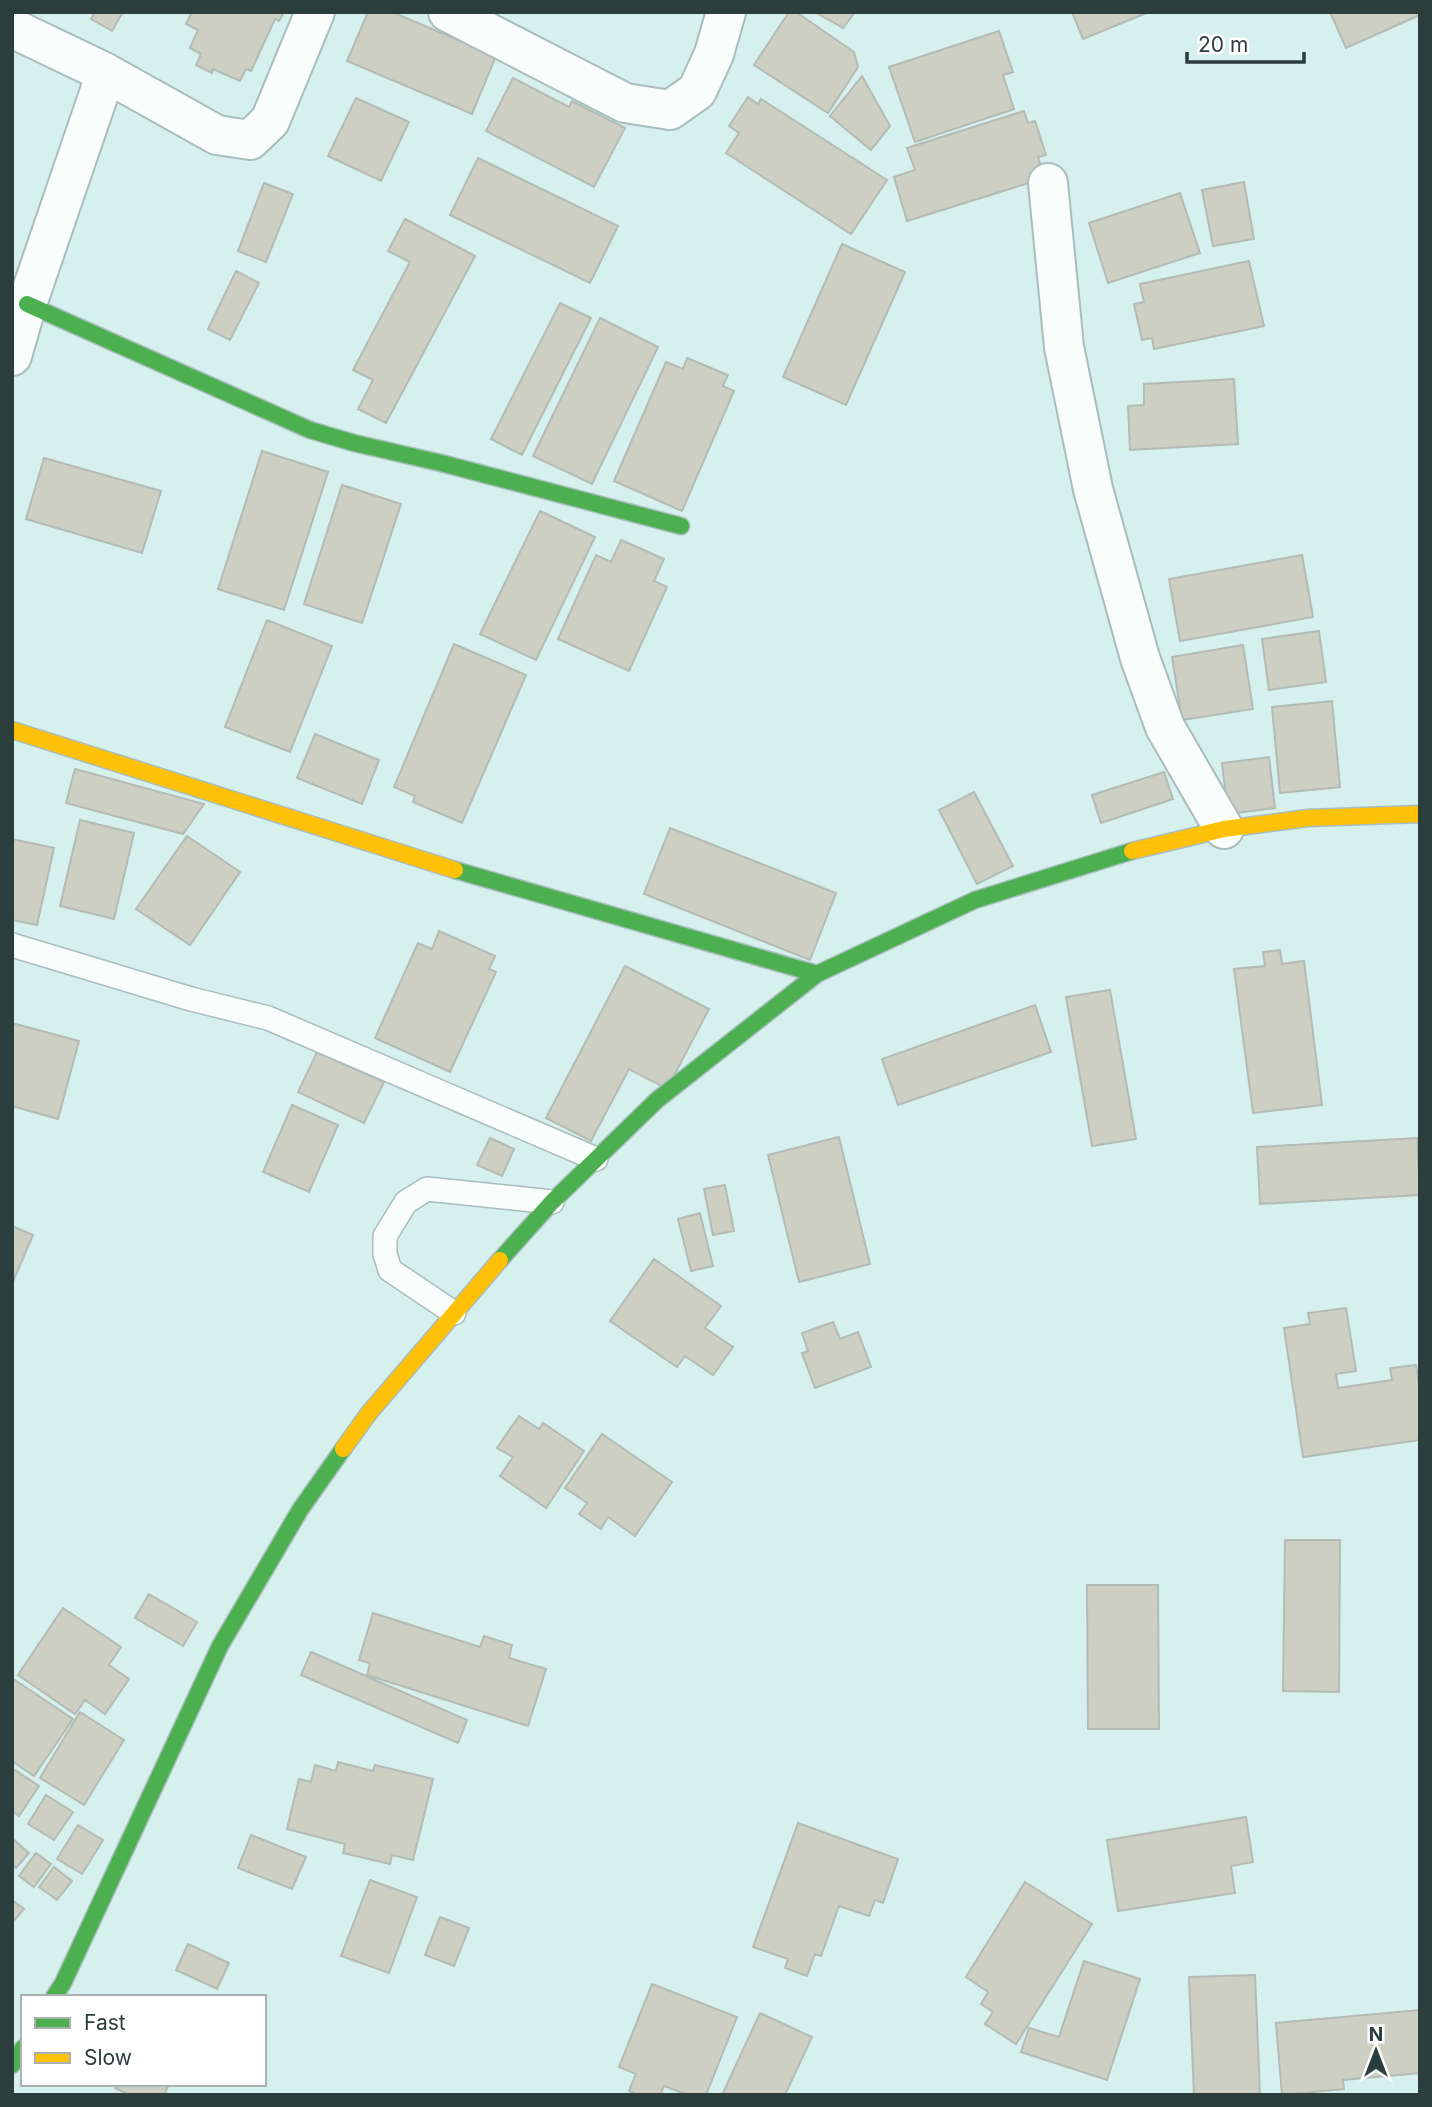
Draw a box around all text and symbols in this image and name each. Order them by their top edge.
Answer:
scale bar [1187,21,1304,65]
text: 20 m [1198,32,1248,57]
legend [21,1995,266,2086]
text: Fast [84,2010,126,2035]
north arrow [1341,2016,1411,2086]
text: N [1369,2023,1383,2046]
text: Slow [84,2045,132,2070]

